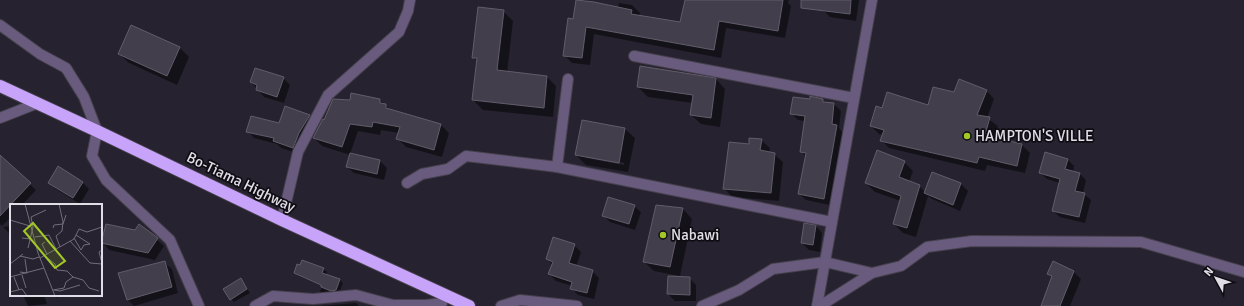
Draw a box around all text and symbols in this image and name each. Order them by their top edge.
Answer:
place label: HAMPTON'S VILLE [975,127,1094,145]
marker: HAMPTON'S VILLE [962,131,972,141]
street label: Bo-Tiama Highway [184,148,298,216]
inset map [10,204,102,296]
place label: Nabawi [671,226,719,244]
marker: Nabawi [658,230,668,240]
north arrow [1196,258,1236,298]
text: N [1201,265,1216,279]

